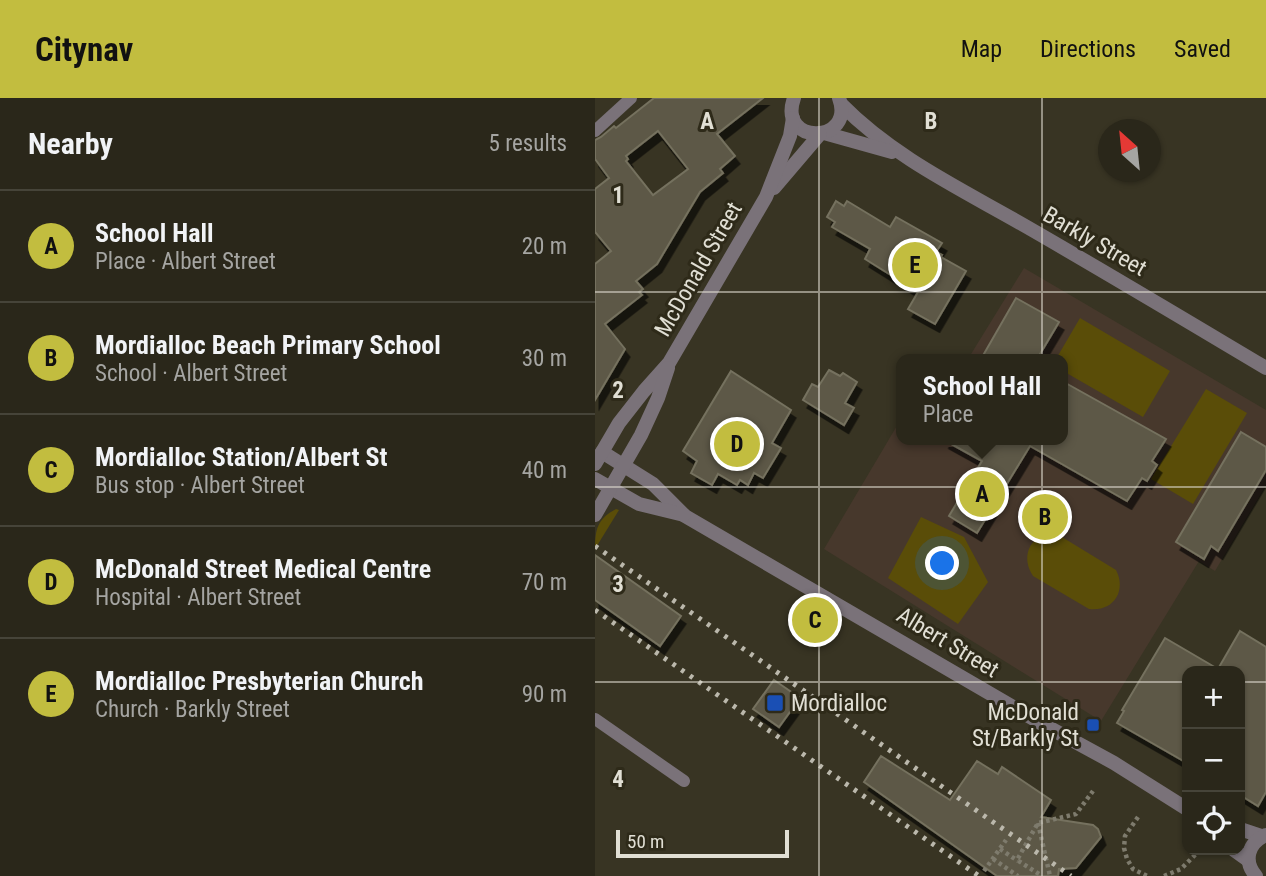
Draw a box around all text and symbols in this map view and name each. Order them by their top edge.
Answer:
text: Citynav [35,30,133,69]
text: Map [961,35,1002,63]
text: Directions [1040,35,1136,63]
text: Saved [1174,35,1231,63]
text: A [700,108,714,135]
text: B [925,108,937,135]
north arrow [1098,119,1161,182]
text: Nearby [28,126,113,161]
text: 5 results [489,130,567,157]
text: 1 [612,182,624,209]
street label: McDonald Street [649,197,748,341]
street label: Barkly Street [1038,201,1151,282]
text: School Hall [95,218,214,248]
text: A [44,233,58,260]
text: 20 m [522,233,567,260]
pin: E [892,239,938,291]
text: Place · Albert Street [95,248,276,275]
text: Mordialloc Beach Primary School [95,330,441,360]
text: B [45,345,57,372]
text: 30 m [522,345,567,372]
popup [896,354,1068,445]
text: School · Albert Street [95,360,287,387]
text: School Hall [923,371,1041,401]
text: 2 [612,377,624,404]
text: Place [923,401,973,428]
pin: D [714,418,760,470]
text: Mordialloc Station/Albert St [95,442,387,472]
text: C [44,457,58,484]
text: 40 m [522,457,567,484]
pin: A [959,468,1005,520]
text: Bus stop · Albert Street [95,472,305,499]
pin: B [1022,491,1068,543]
your location [925,546,959,580]
text: McDonald Street Medical Centre [95,554,431,584]
text: D [45,569,58,596]
text: 70 m [522,569,567,596]
text: 3 [612,571,624,598]
text: Hospital · Albert Street [95,584,301,611]
pin: C [792,594,838,646]
street label: Albert Street [892,601,1004,683]
text: Mordialloc Presbyterian Church [95,666,424,696]
map controls [1182,666,1245,855]
button: + [1182,666,1245,729]
text: E [45,681,57,708]
text: 90 m [522,681,567,708]
place label: Mordialloc [791,690,887,717]
marker: Mordialloc [765,693,785,713]
text: Church · Barkly Street [95,696,290,723]
place label: McDonald St/Barkly St [972,699,1079,752]
marker: McDonald St/Barkly St [1085,717,1101,733]
button: − [1182,729,1245,792]
text: 4 [612,766,624,793]
button: locate [1182,792,1245,855]
scale bar [616,827,789,859]
text: 50 m [627,830,664,853]

